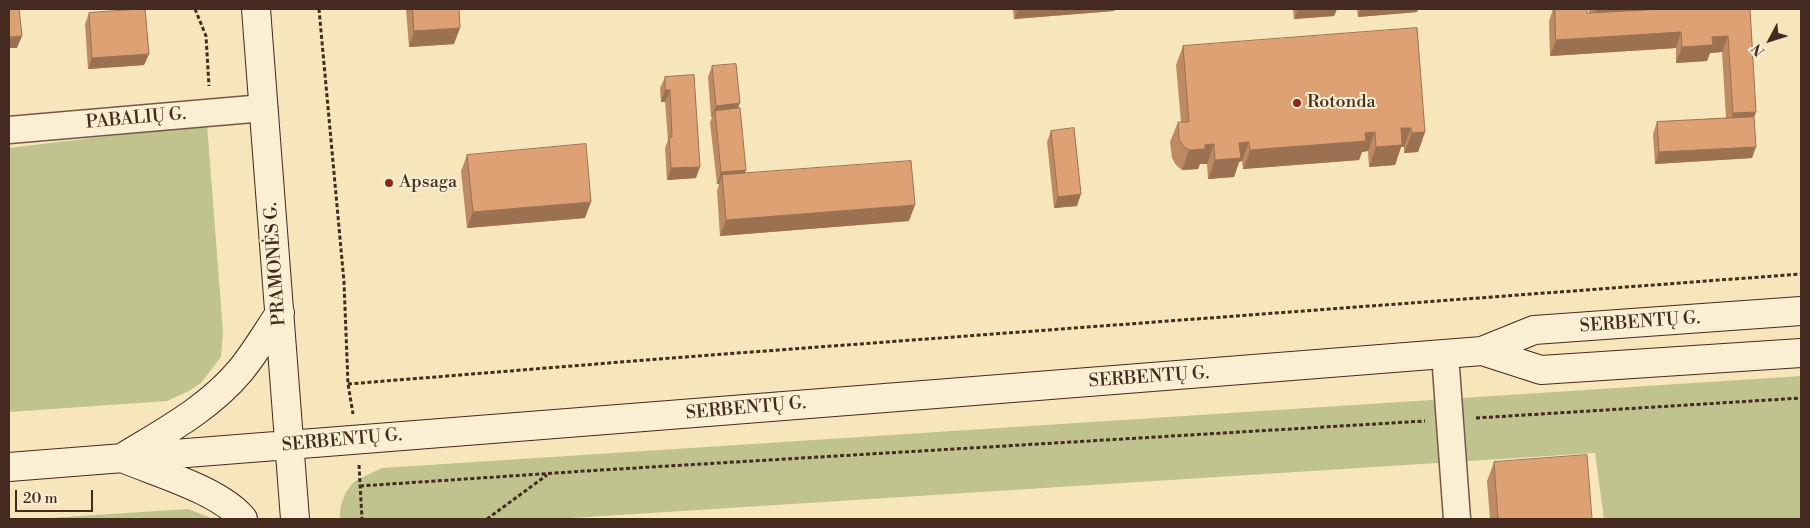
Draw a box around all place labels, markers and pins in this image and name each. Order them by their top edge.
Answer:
place label: Rotonda [1307,92,1376,114]
marker: Rotonda [1291,97,1303,109]
place label: Apsaga [399,172,457,194]
marker: Apsaga [383,177,395,189]

